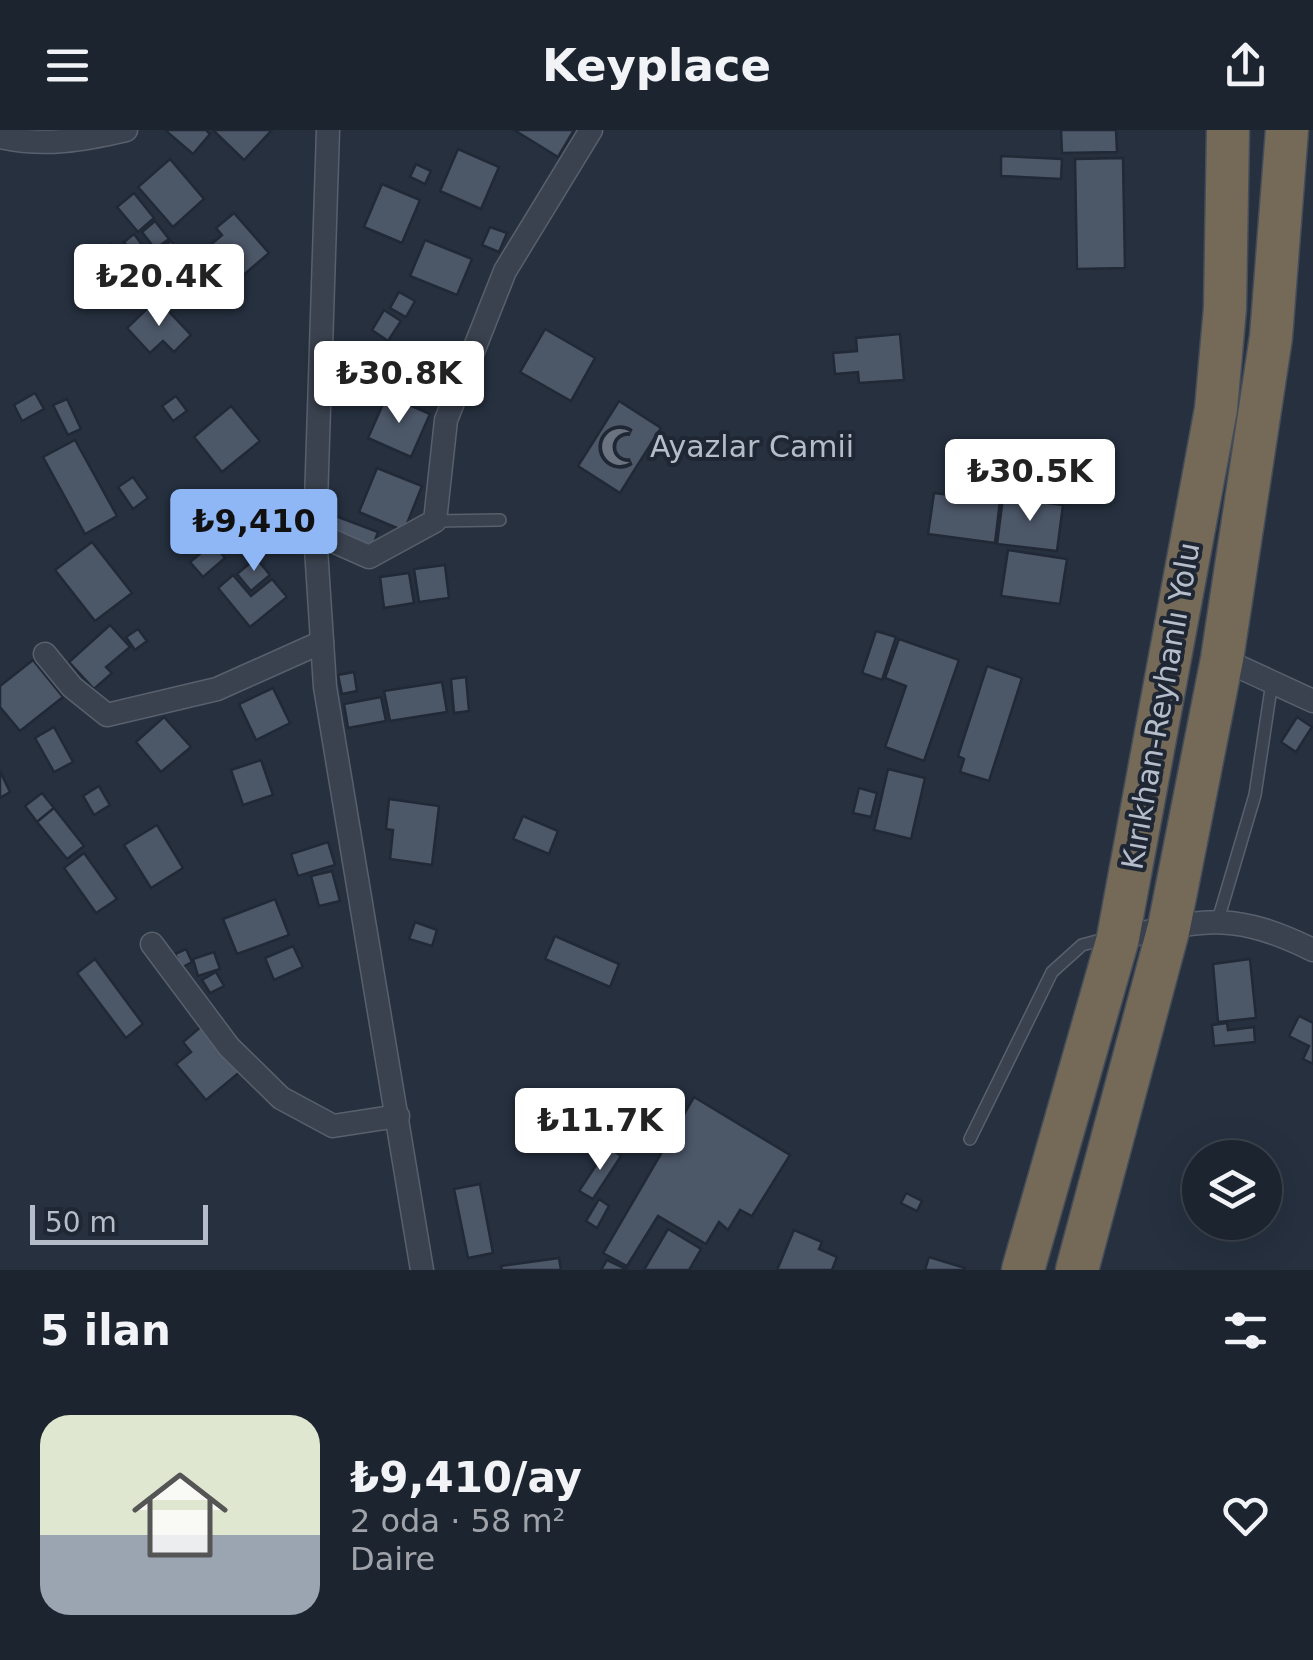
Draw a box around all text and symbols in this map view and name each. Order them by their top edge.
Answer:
icon: menu [40,38,95,93]
icon: share [1218,38,1273,93]
text: Keyplace [542,39,771,92]
pin: ₺20.4K [78,244,240,329]
text: ₺20.4K [96,257,222,295]
pin: ₺30.8K [318,341,480,426]
text: ₺30.8K [336,354,462,392]
mosque icon: Ayazlar Camii [599,426,641,468]
place label: Ayazlar Camii [650,429,854,464]
pin: ₺30.5K [949,439,1111,524]
text: ₺30.5K [967,452,1093,490]
pin: ₺9,410 [173,489,335,574]
text: ₺9,410 [192,502,316,540]
street label: Kırıkhan-Reyhanlı Yolu [1114,540,1207,872]
pin: ₺11.7K [519,1088,681,1173]
text: ₺11.7K [537,1101,663,1139]
map controls [1182,1140,1282,1240]
button: layers [1182,1140,1282,1240]
scale bar [30,1200,208,1244]
text: 50 m [45,1206,117,1239]
icon: filters [1218,1303,1273,1358]
text: 5 ilan [40,1306,171,1355]
text: ₺9,410/ay [350,1453,582,1502]
icon: home [120,1455,240,1575]
icon: heart [1218,1488,1273,1543]
text: 2 oda · 58 m² [350,1502,565,1540]
text: Daire [350,1540,435,1578]

